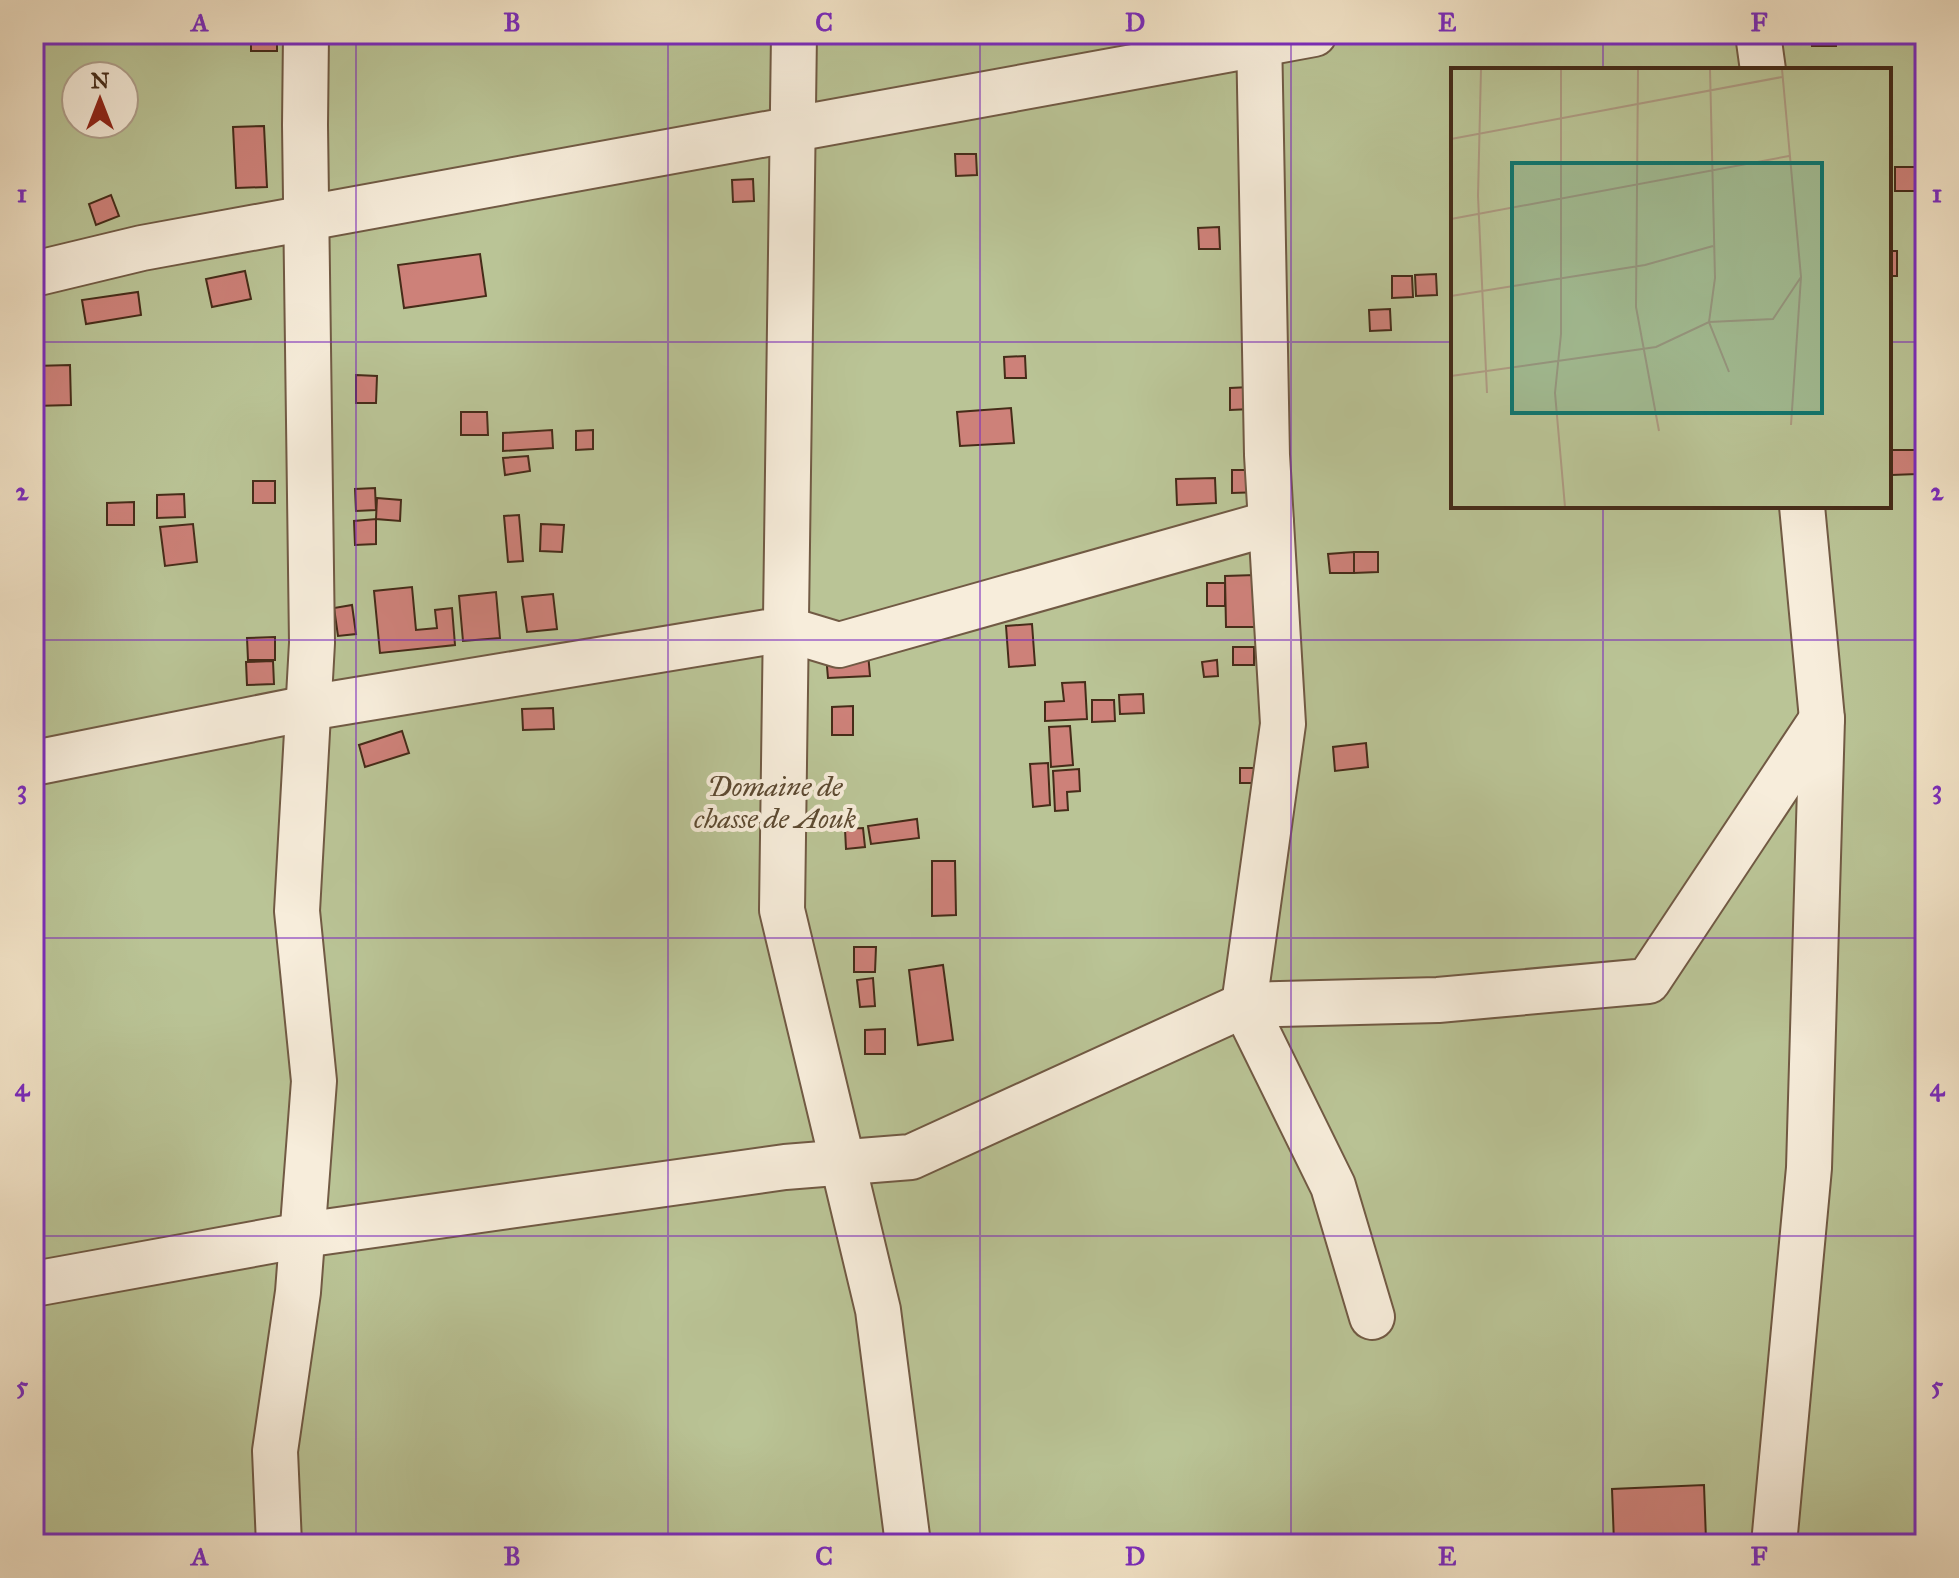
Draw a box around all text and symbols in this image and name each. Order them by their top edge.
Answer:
text: A [189,6,209,38]
text: B [503,6,521,38]
text: C [815,6,833,38]
text: D [1125,6,1145,38]
text: E [1438,6,1457,38]
text: F [1751,6,1768,38]
north arrow [60,60,140,140]
text: N [91,67,110,94]
inset map [1451,68,1891,508]
text: 1 [17,177,27,209]
text: 1 [1932,177,1942,209]
text: 2 [16,475,30,507]
text: 2 [1931,475,1945,507]
park label: Domaine de chasse de Aouk [694,769,857,836]
text: 3 [17,773,27,805]
text: 3 [1932,773,1942,805]
text: 4 [15,1071,31,1103]
text: 4 [1930,1071,1946,1103]
text: 5 [16,1369,29,1401]
text: 5 [1931,1369,1944,1401]
text: A [189,1540,209,1572]
text: B [503,1540,521,1572]
text: C [815,1540,833,1572]
text: D [1125,1540,1145,1572]
text: E [1438,1540,1457,1572]
text: F [1751,1540,1768,1572]

